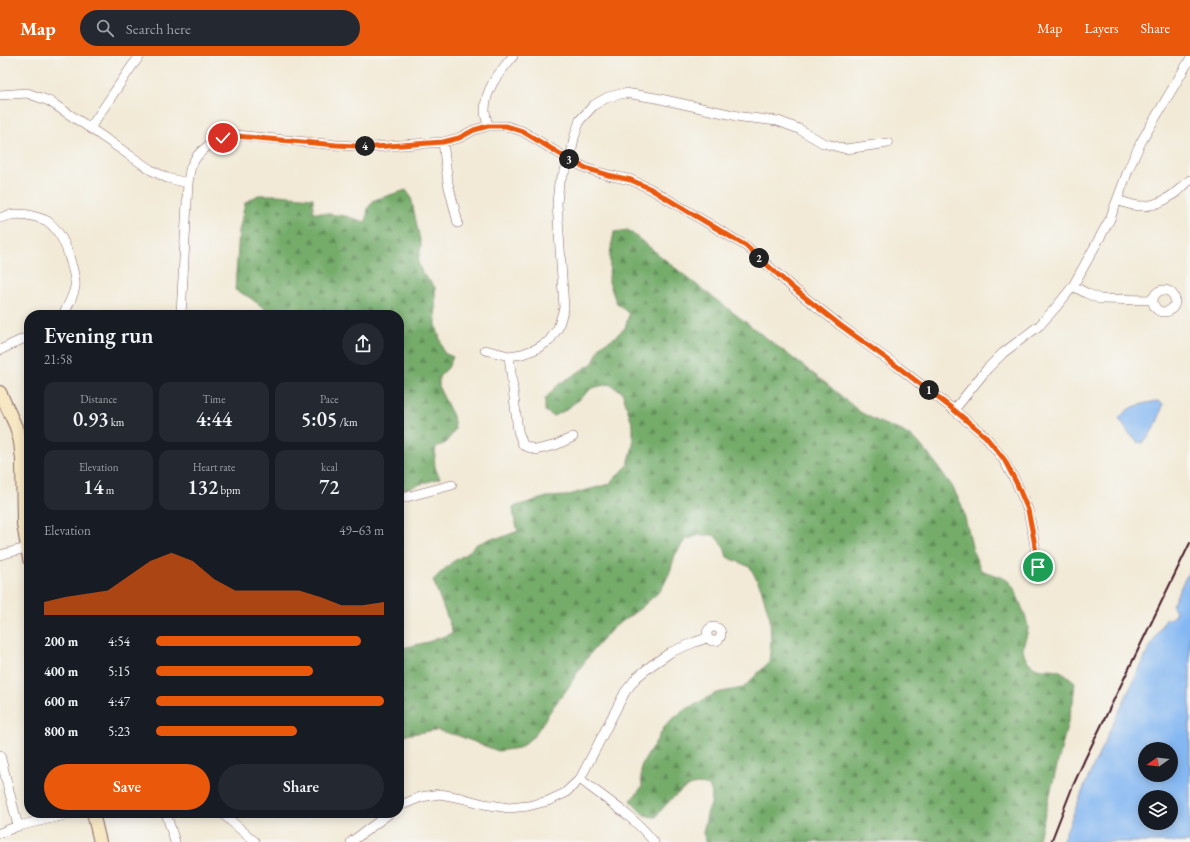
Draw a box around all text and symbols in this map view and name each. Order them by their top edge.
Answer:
search box [80,10,360,46]
text: Map [20,16,56,41]
icon: search [94,17,116,39]
text: Search here [126,19,191,38]
text: Map [1037,19,1062,37]
text: Layers [1084,19,1119,37]
text: Share [1141,19,1170,37]
pin [206,121,240,155]
icon: check [212,127,234,149]
pin: 4 [355,136,375,156]
text: 4 [362,139,368,153]
pin: 3 [559,149,579,169]
text: 3 [566,152,572,166]
pin: 2 [749,248,769,268]
text: 2 [756,251,762,265]
text: Evening run [44,321,153,350]
button: share [342,323,384,365]
text: 21:58 [44,351,72,368]
pin: 1 [919,380,939,400]
text: 1 [926,383,932,397]
text: Distance [80,392,117,406]
text: Time [203,392,225,406]
text: Pace [320,392,339,406]
text: 0.93 [73,406,109,432]
text: 4:44 [196,406,232,432]
text: 5:05 [301,406,337,432]
text: km [109,415,124,429]
text: /km [337,415,358,429]
text: Elevation [79,460,118,474]
text: Heart rate [193,460,235,474]
text: kcal [321,460,338,474]
text: 14 [83,474,104,500]
text: 132 [188,474,218,500]
text: 72 [319,474,340,500]
text: m [104,483,114,497]
text: bpm [218,483,240,497]
text: Elevation [44,522,91,539]
text: 49–63 m [339,522,384,539]
pin [1021,550,1055,584]
icon: arrive [1027,556,1049,578]
text: 200 m [44,633,78,650]
text: 4:54 [108,633,130,650]
text: 400 m [44,663,78,680]
text: 5:15 [108,663,130,680]
text: 600 m [44,693,78,710]
text: 4:47 [108,693,130,710]
text: 800 m [44,723,78,740]
text: 5:23 [108,723,130,740]
north arrow [1138,742,1178,782]
map controls [1138,742,1178,830]
button: Save [44,764,210,810]
button: Share [218,764,384,810]
button: layers [1138,790,1178,830]

